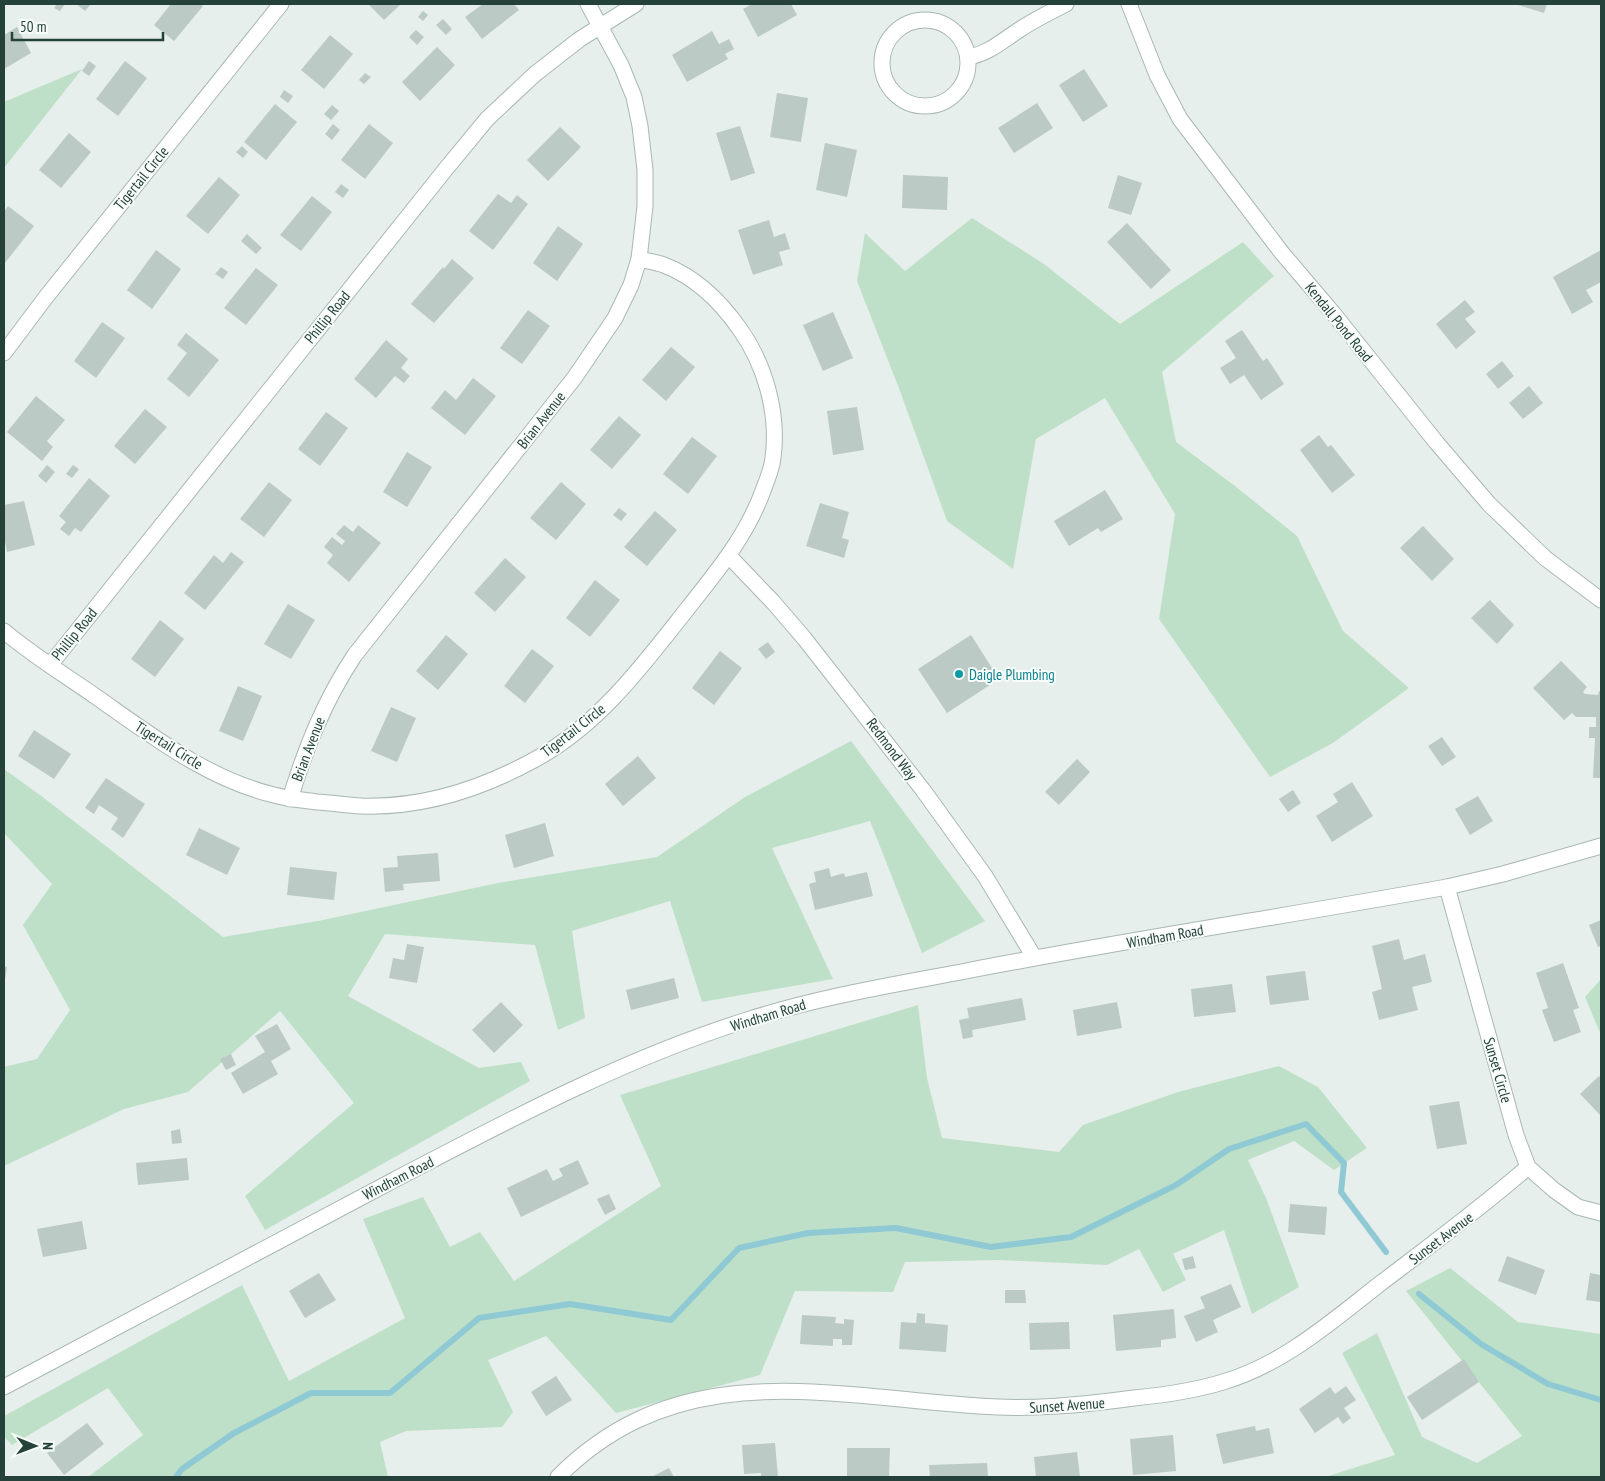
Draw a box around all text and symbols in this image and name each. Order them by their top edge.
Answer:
scale bar [12,10,164,42]
text: 50 m [20,17,46,36]
street label: Tigertail Circle [110,142,172,214]
street label: Kendall Pond Road [1301,278,1377,366]
street label: Phillip Road [300,287,354,347]
street label: Brian Avenue [513,387,569,453]
street label: Phillip Road [47,604,101,664]
place label: Daigle Plumbing [969,665,1055,684]
marker: Daigle Plumbing [953,668,965,680]
street label: Tigertail Circle [537,699,609,761]
street label: Brian Avenue [287,714,329,784]
street label: Redmond Way [863,714,922,784]
street label: Tigertail Circle [132,717,206,773]
street label: Windham Road [1125,920,1205,952]
street label: Windham Road [728,995,808,1035]
street label: Sunset Circle [1480,1035,1516,1105]
street label: Windham Road [359,1152,437,1204]
street label: Sunset Avenue [1405,1208,1477,1268]
street label: Sunset Avenue [1029,1393,1105,1417]
north arrow [10,1421,60,1471]
text: N [39,1442,57,1450]

